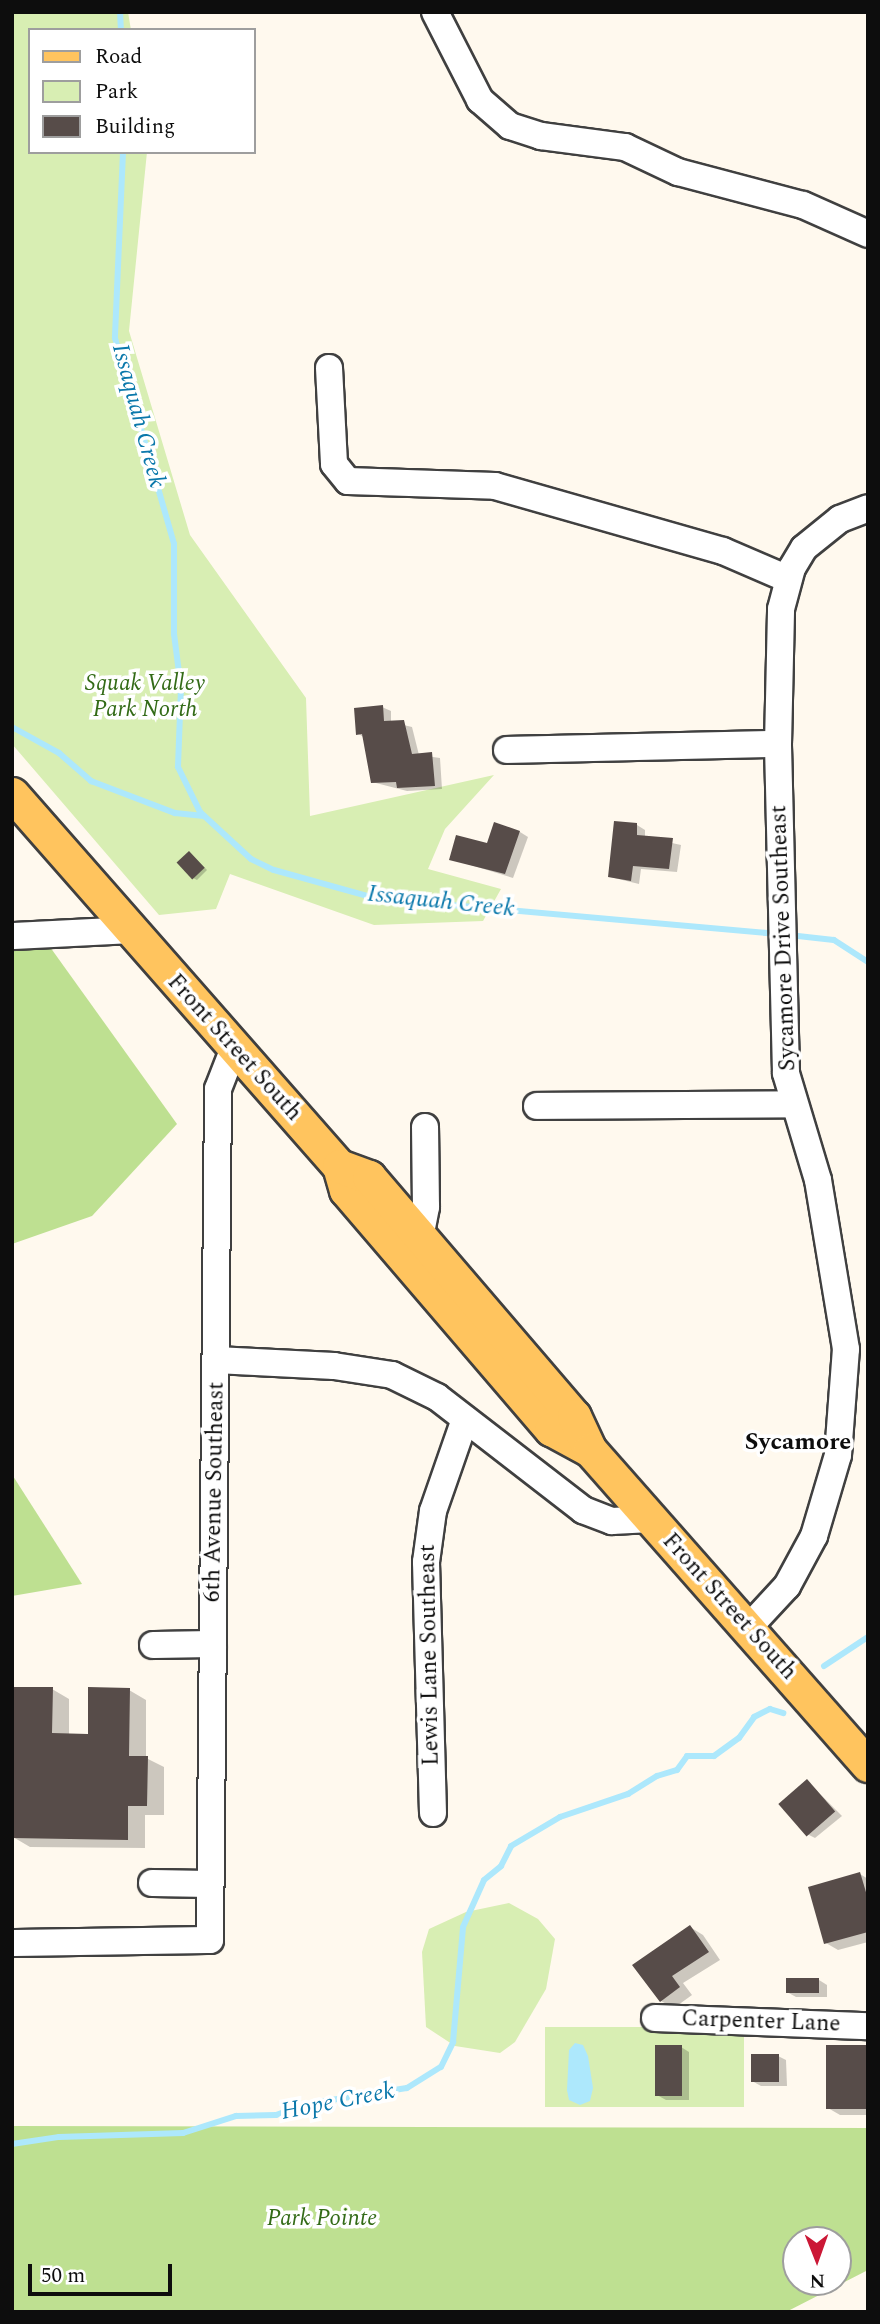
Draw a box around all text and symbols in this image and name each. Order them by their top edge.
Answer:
legend [28,28,256,154]
text: Road [95,41,142,73]
text: Park [95,76,138,108]
text: Building [95,111,175,143]
water label: Issaquah Creek [105,341,171,491]
park label: Squak Valley Park North [85,670,205,724]
street label: Sycamore Drive Southeast [766,805,802,1071]
water label: Issaquah Creek [366,880,516,924]
street label: Front Street South [161,969,307,1127]
street label: 6th Avenue Southeast [199,1382,231,1602]
district label: Sycamore [745,1429,851,1457]
street label: Front Street South [656,1528,802,1686]
street label: Lewis Lane Southeast [414,1544,446,1766]
street label: Carpenter Lane [681,2005,841,2039]
water label: Hope Creek [279,2077,397,2127]
park label: Park Pointe [267,2205,377,2233]
north arrow [782,2226,852,2296]
scale bar [32,2250,175,2294]
text: 50 m [41,2260,85,2292]
text: N [809,2266,825,2295]

